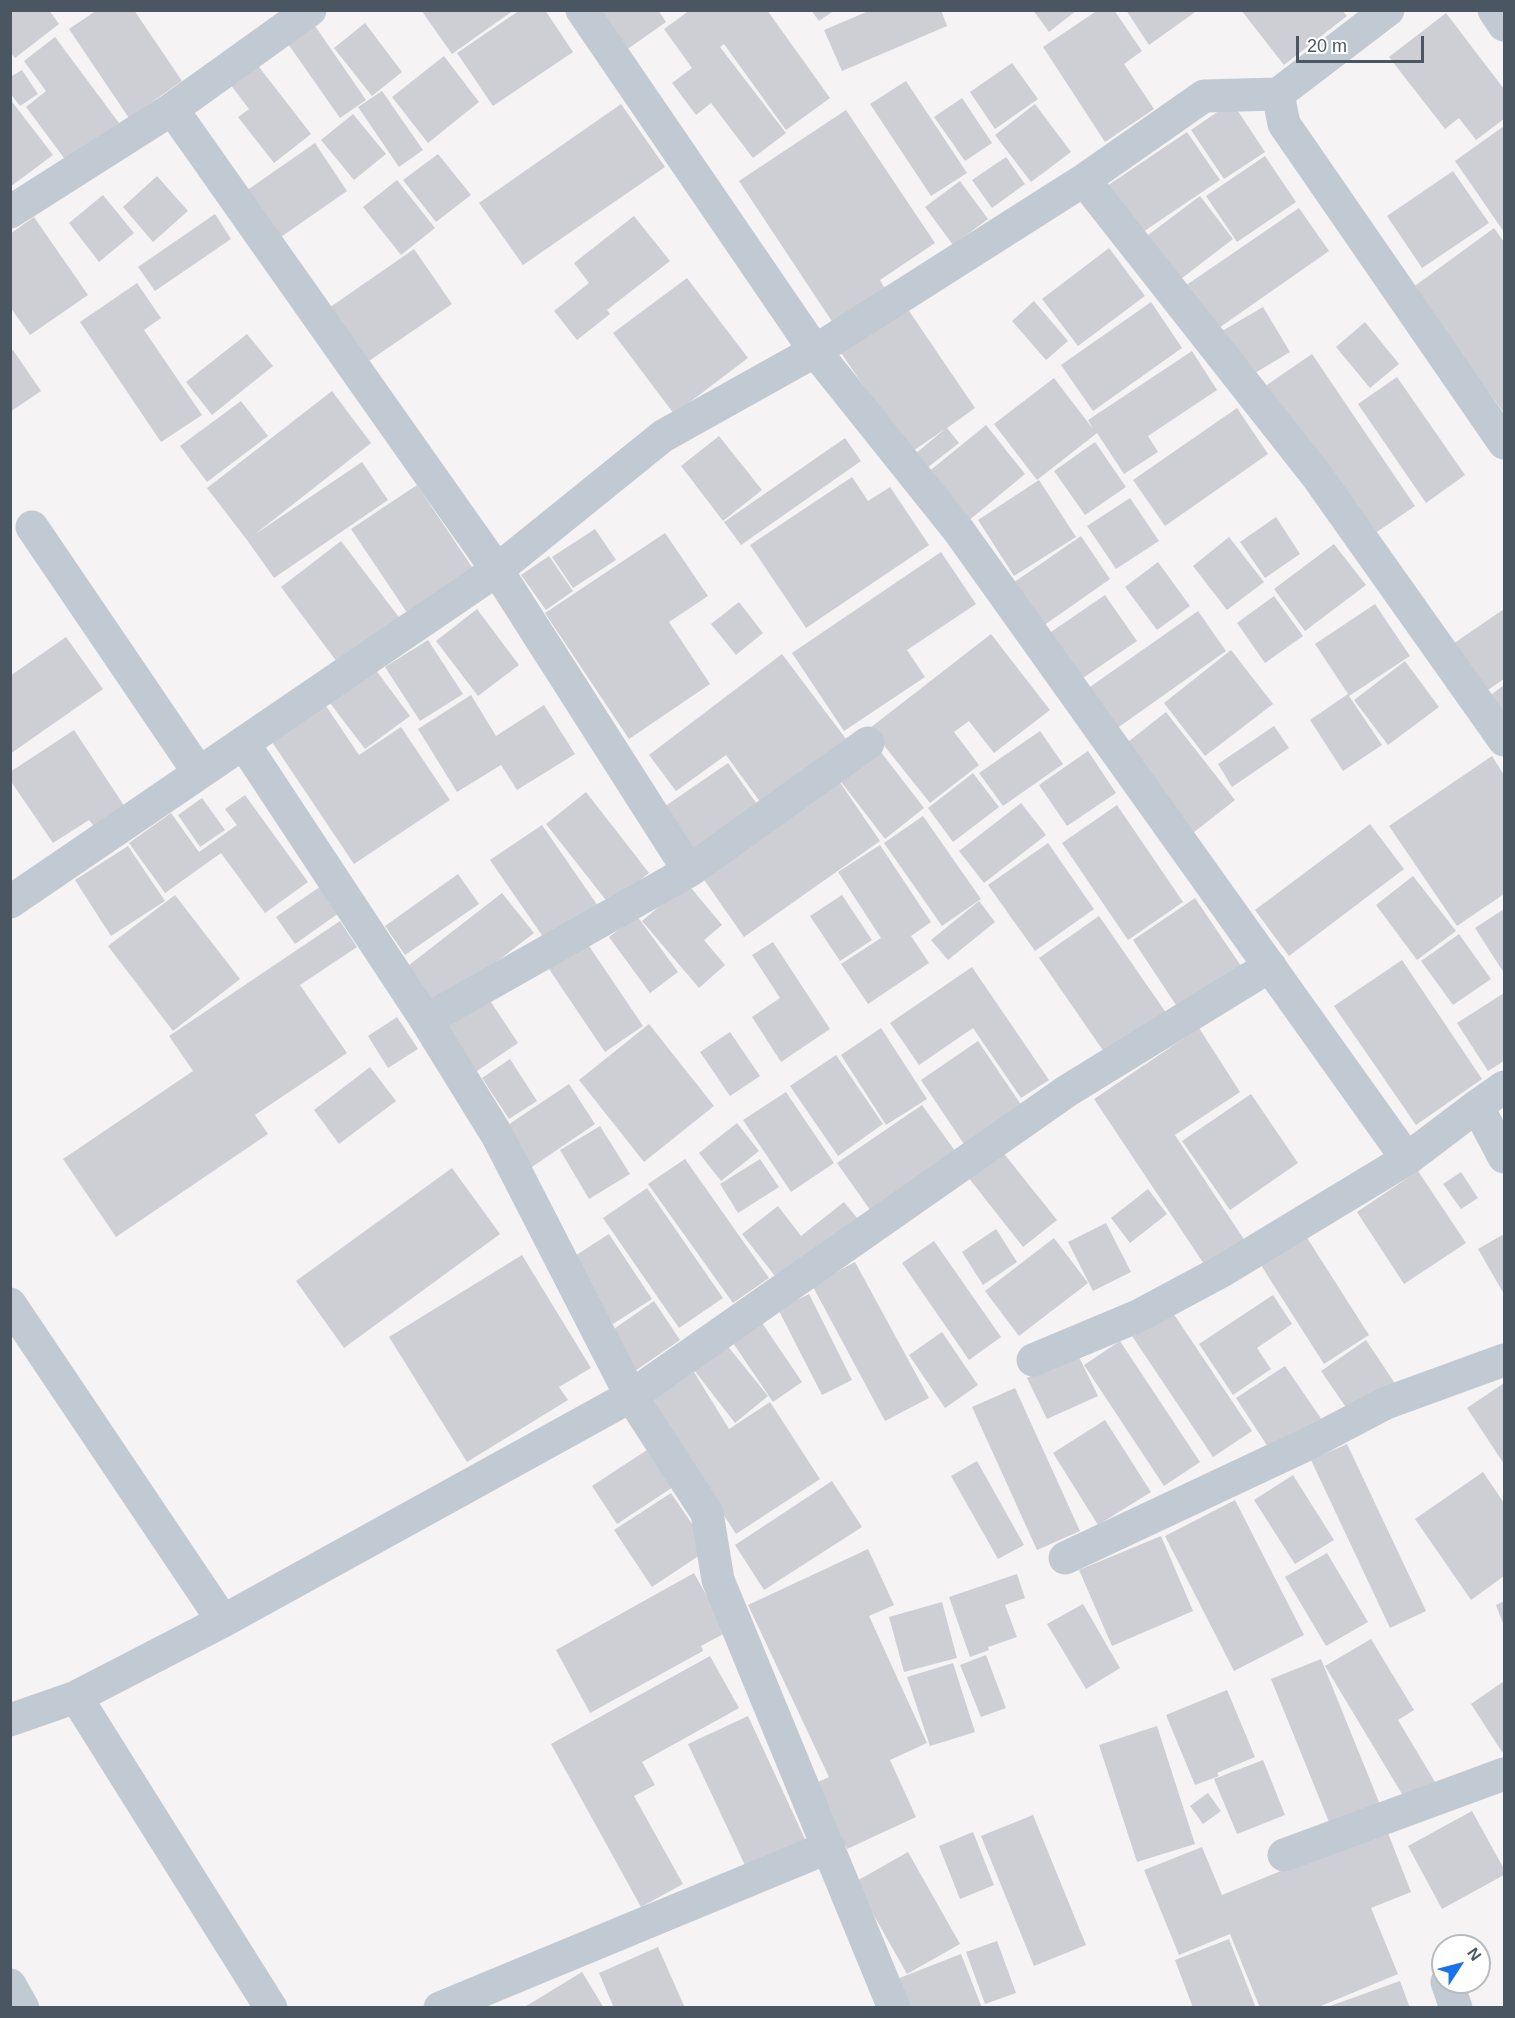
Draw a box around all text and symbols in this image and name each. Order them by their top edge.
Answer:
scale bar [1299,24,1426,62]
text: 20 m [1307,36,1347,56]
north arrow [1431,1934,1491,1994]
text: N [1464,1945,1485,1964]

